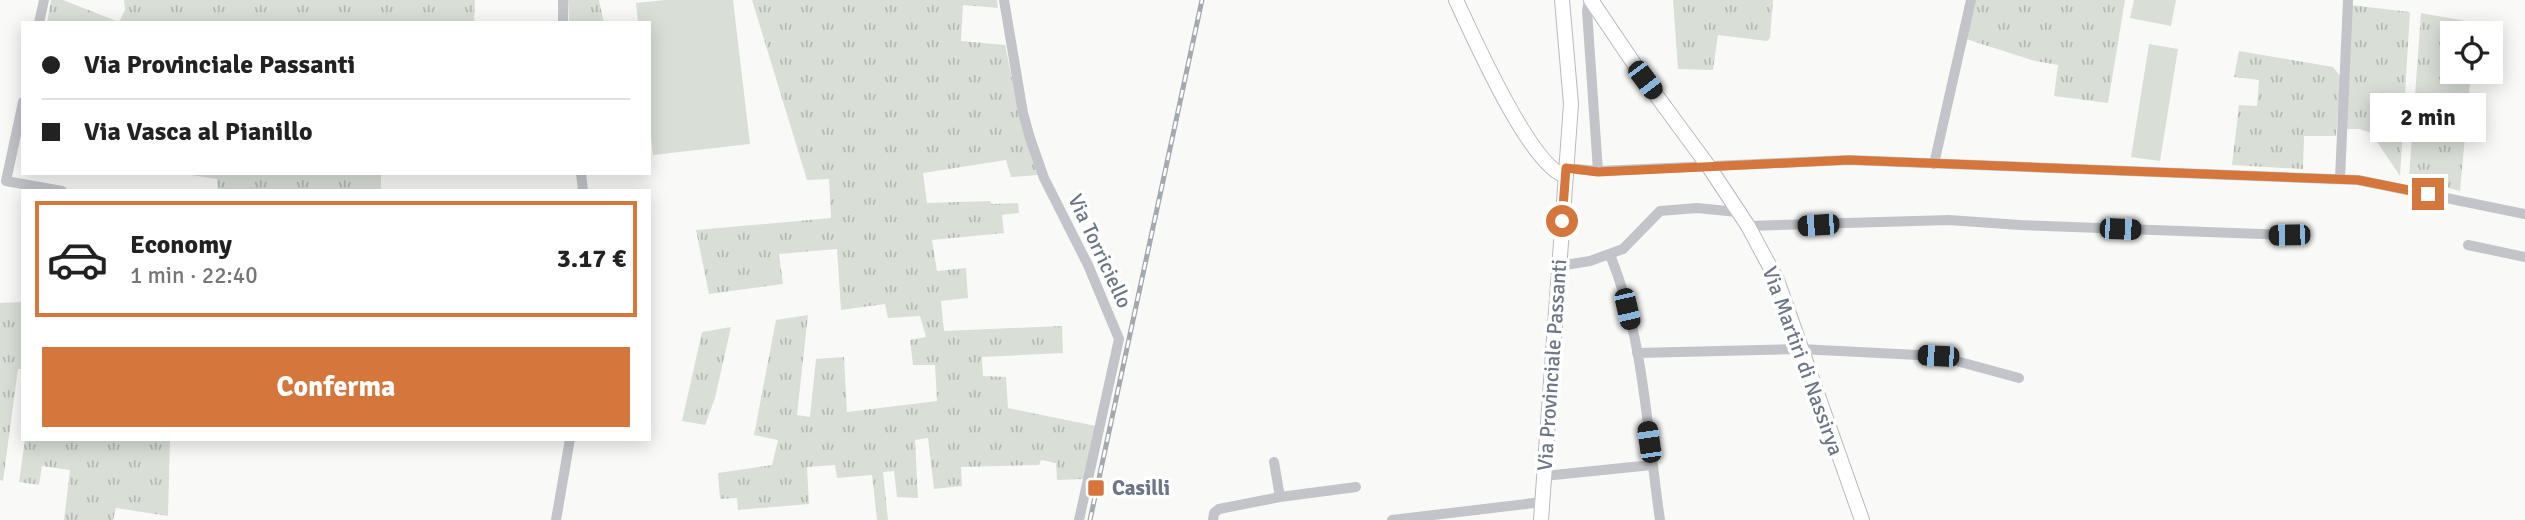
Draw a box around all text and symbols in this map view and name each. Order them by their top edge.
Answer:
map controls [2440,21,2503,84]
button: locate [2440,21,2503,84]
text: Via Provinciale Passanti [84,49,355,81]
car [1624,57,1667,103]
callout: 2 min [2370,92,2486,142]
text: 2 min [2400,103,2456,132]
text: Via Vasca al Pianillo [84,116,313,148]
route end [2412,178,2444,210]
street label: Via Torriciello [1062,190,1138,312]
route start [1546,205,1578,237]
car [1797,213,1840,237]
car [2099,218,2142,240]
car [2268,224,2311,246]
icon: car [46,228,109,291]
text: Economy [130,229,232,261]
text: 3.17 € [557,243,626,275]
street label: Via Provinciale Passanti [1532,258,1572,472]
text: 1 min · 22:40 [130,261,258,290]
street label: Via Martiri di Nassirya [1757,263,1849,459]
car [1613,286,1642,332]
car [1917,344,1960,368]
button: Conferma [42,347,630,427]
car [1636,420,1663,464]
place label: Casilli [1112,475,1170,501]
marker: Casilli [1086,478,1106,498]

